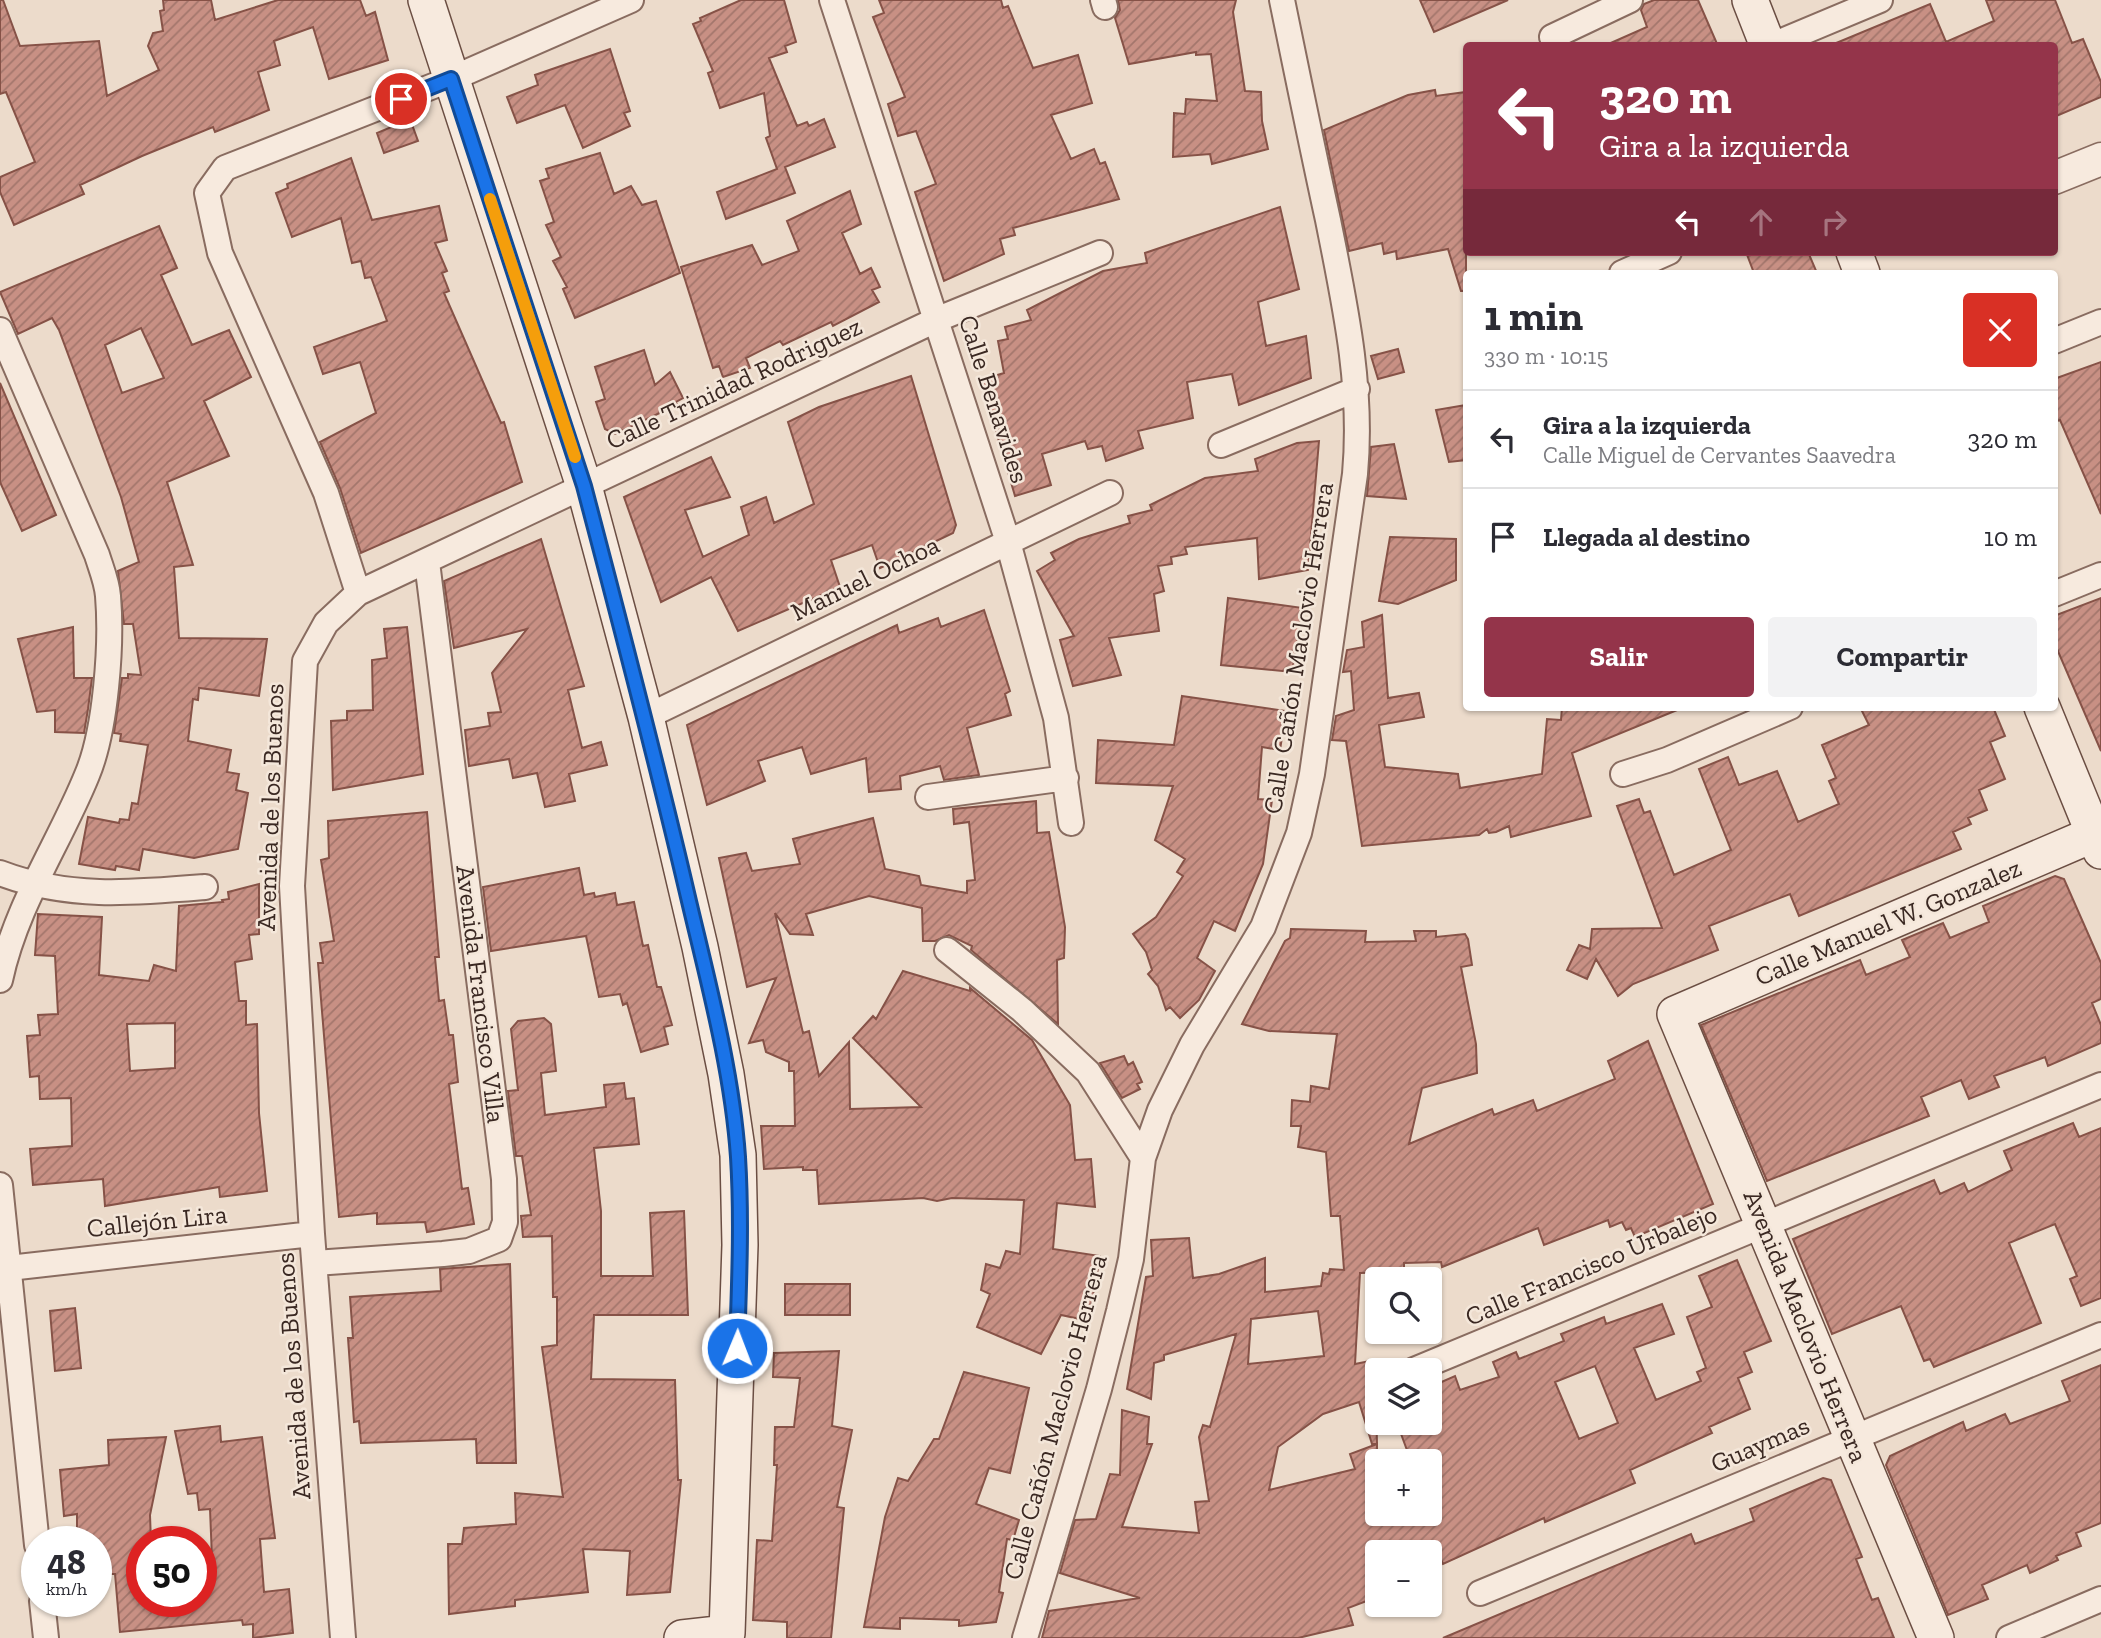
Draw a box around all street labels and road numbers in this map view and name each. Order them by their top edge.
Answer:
street label: Calle Trinidad Rodriguez [601,310,867,456]
street label: Calle Benavides [952,311,1036,487]
street label: Calle Cañón Maclovio Herrera [1256,479,1340,816]
street label: Manuel Ochoa [786,528,945,628]
street label: Avenida de los Buenos [250,683,290,931]
street label: Calle Manuel W. Gonzalez [1750,851,2026,993]
street label: Avenida Francisco Villa [449,863,513,1125]
street label: Avenida Maclovio Herrera [1737,1185,1876,1467]
street label: Calle Francisco Urbalejo [1460,1197,1722,1333]
street label: Callejón Lira [85,1198,229,1244]
street label: Calle Cañón Maclovio Herrera [996,1250,1114,1583]
street label: Avenida de los Buenos [268,1251,318,1501]
street label: Guaymas [1706,1409,1814,1479]

